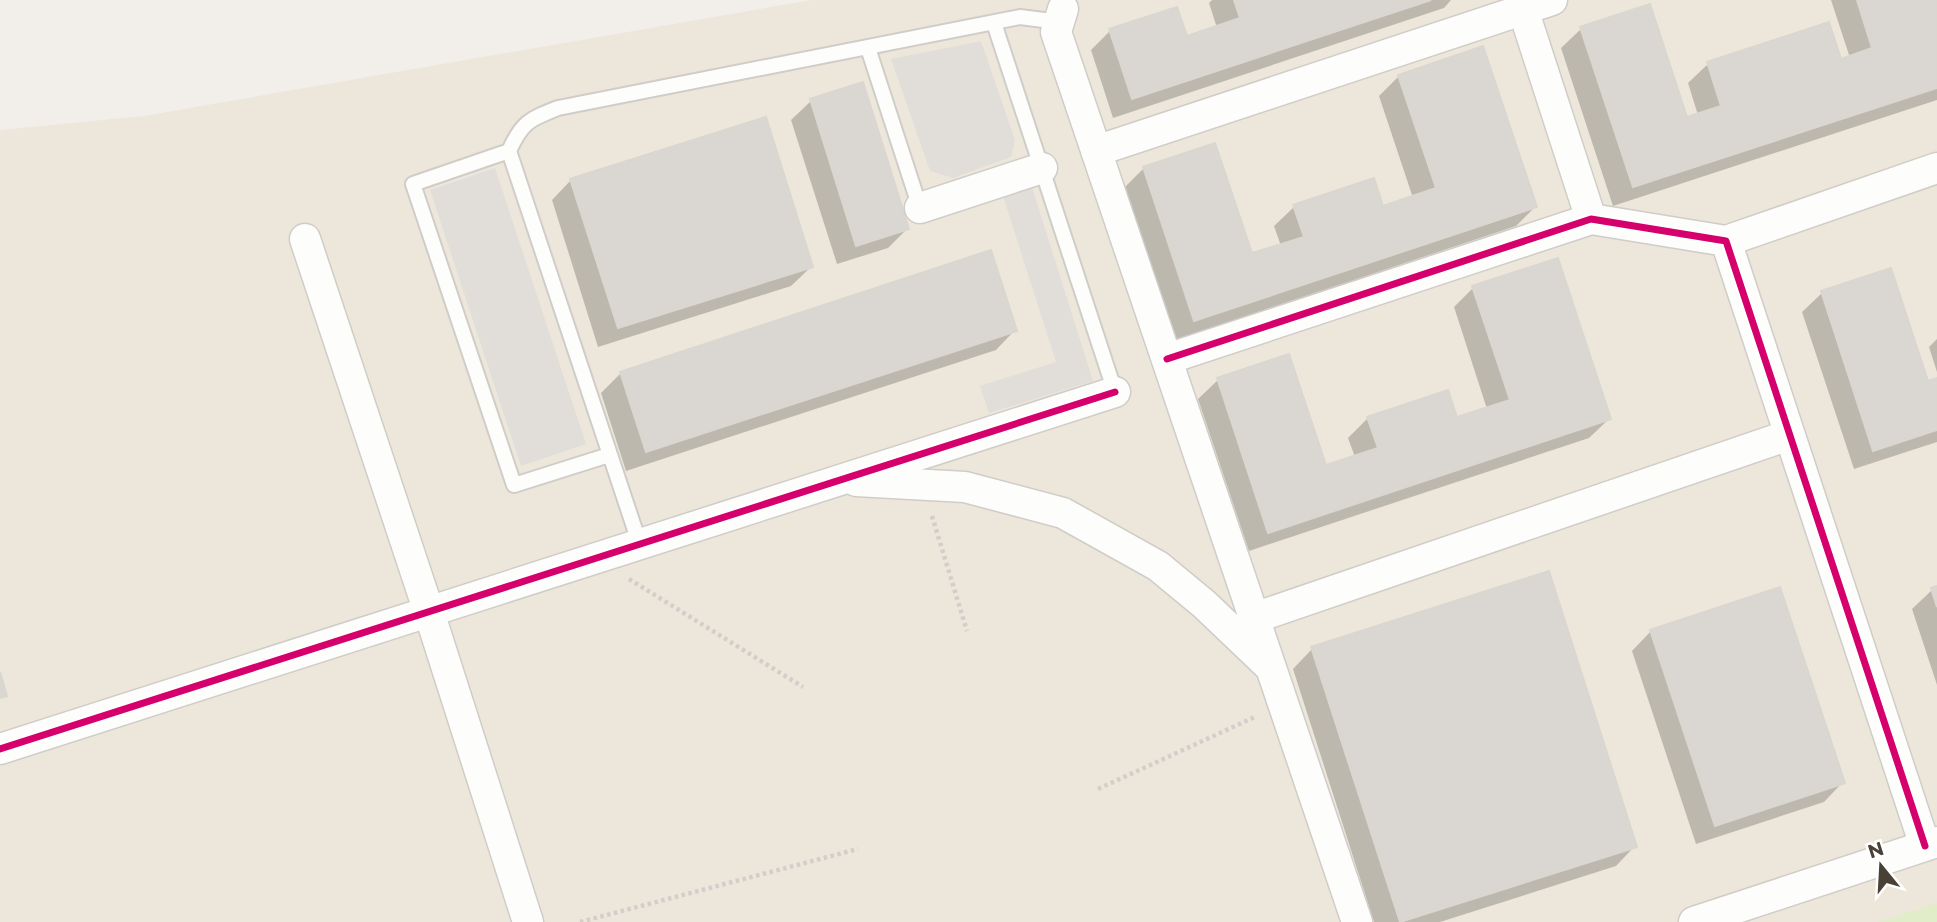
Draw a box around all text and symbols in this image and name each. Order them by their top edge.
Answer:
north arrow [1846,831,1916,901]
text: N [1865,837,1887,864]

